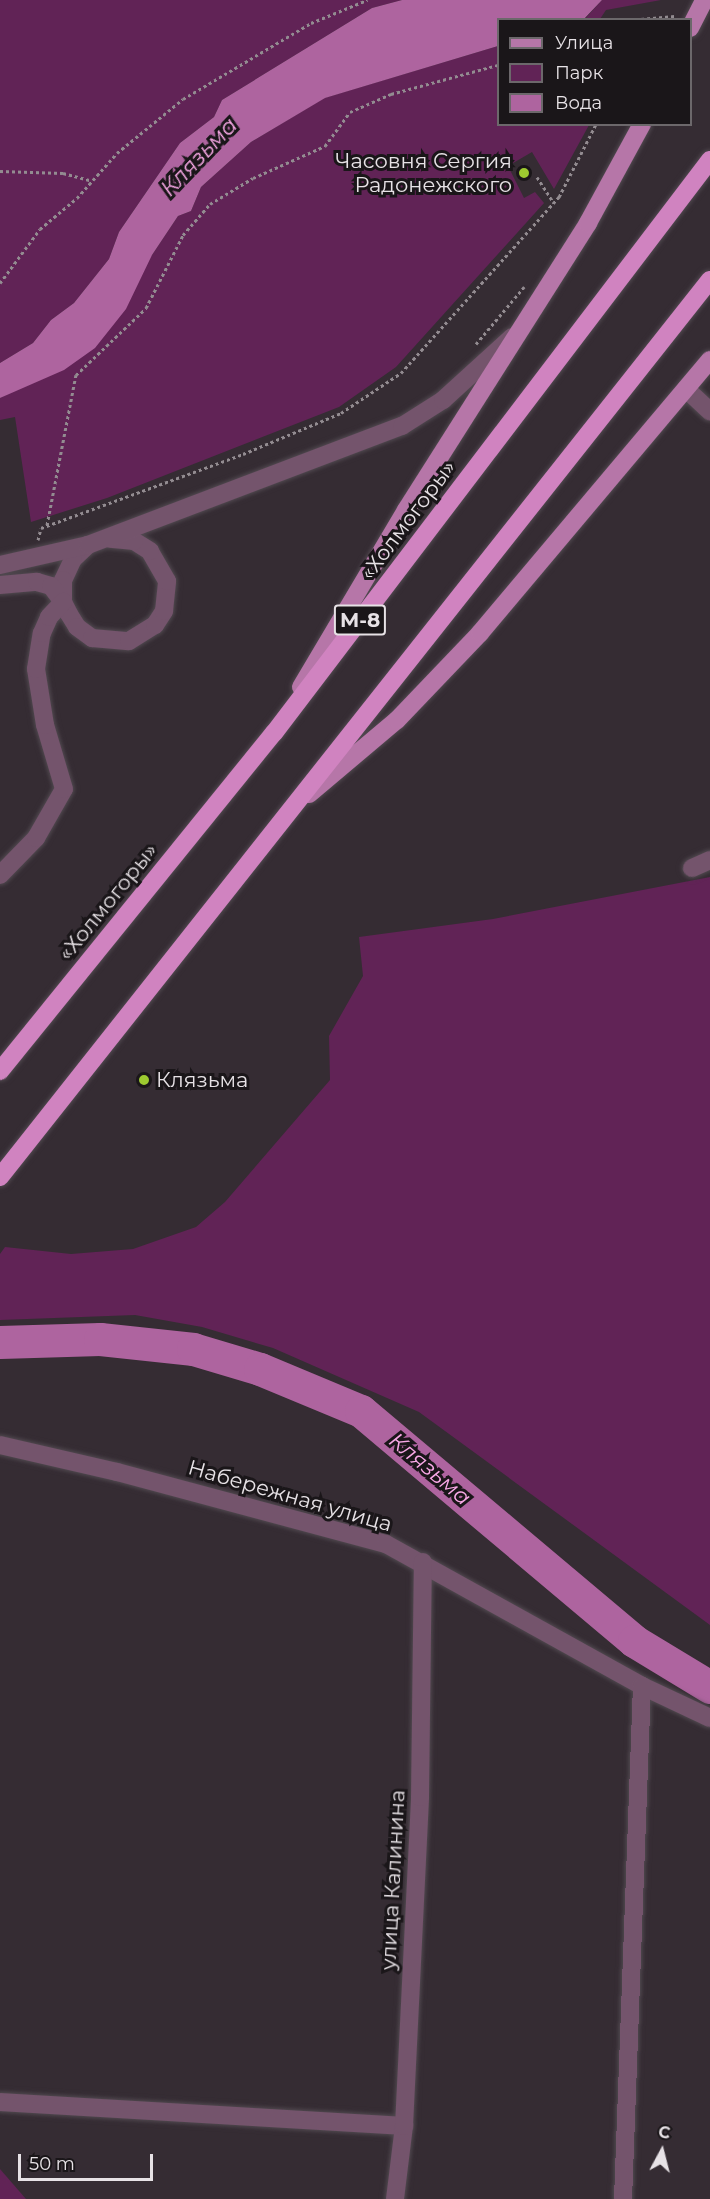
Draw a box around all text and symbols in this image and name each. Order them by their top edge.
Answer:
legend [497,18,692,126]
text: Улица [555,32,613,54]
text: Парк [555,62,603,84]
text: Вода [555,92,602,114]
water label: Клязьма [155,112,243,202]
place label: Часовня Сергия Радонежского [335,148,512,198]
marker: Часовня Сергия Радонежского [517,166,531,180]
street label: «Холмогоры» [355,455,461,585]
road number: М-8 [333,603,387,637]
street label: «Холмогоры» [53,838,163,966]
place label: Клязьма [156,1067,248,1093]
marker: Клязьма [137,1073,151,1087]
water label: Клязьма [384,1427,476,1511]
street label: Набережная улица [185,1455,395,1537]
street label: улица Калинина [376,1789,410,1971]
north arrow [632,2121,692,2181]
text: С [657,2123,671,2143]
scale bar [21,2142,156,2180]
text: 50 m [29,2153,75,2175]

